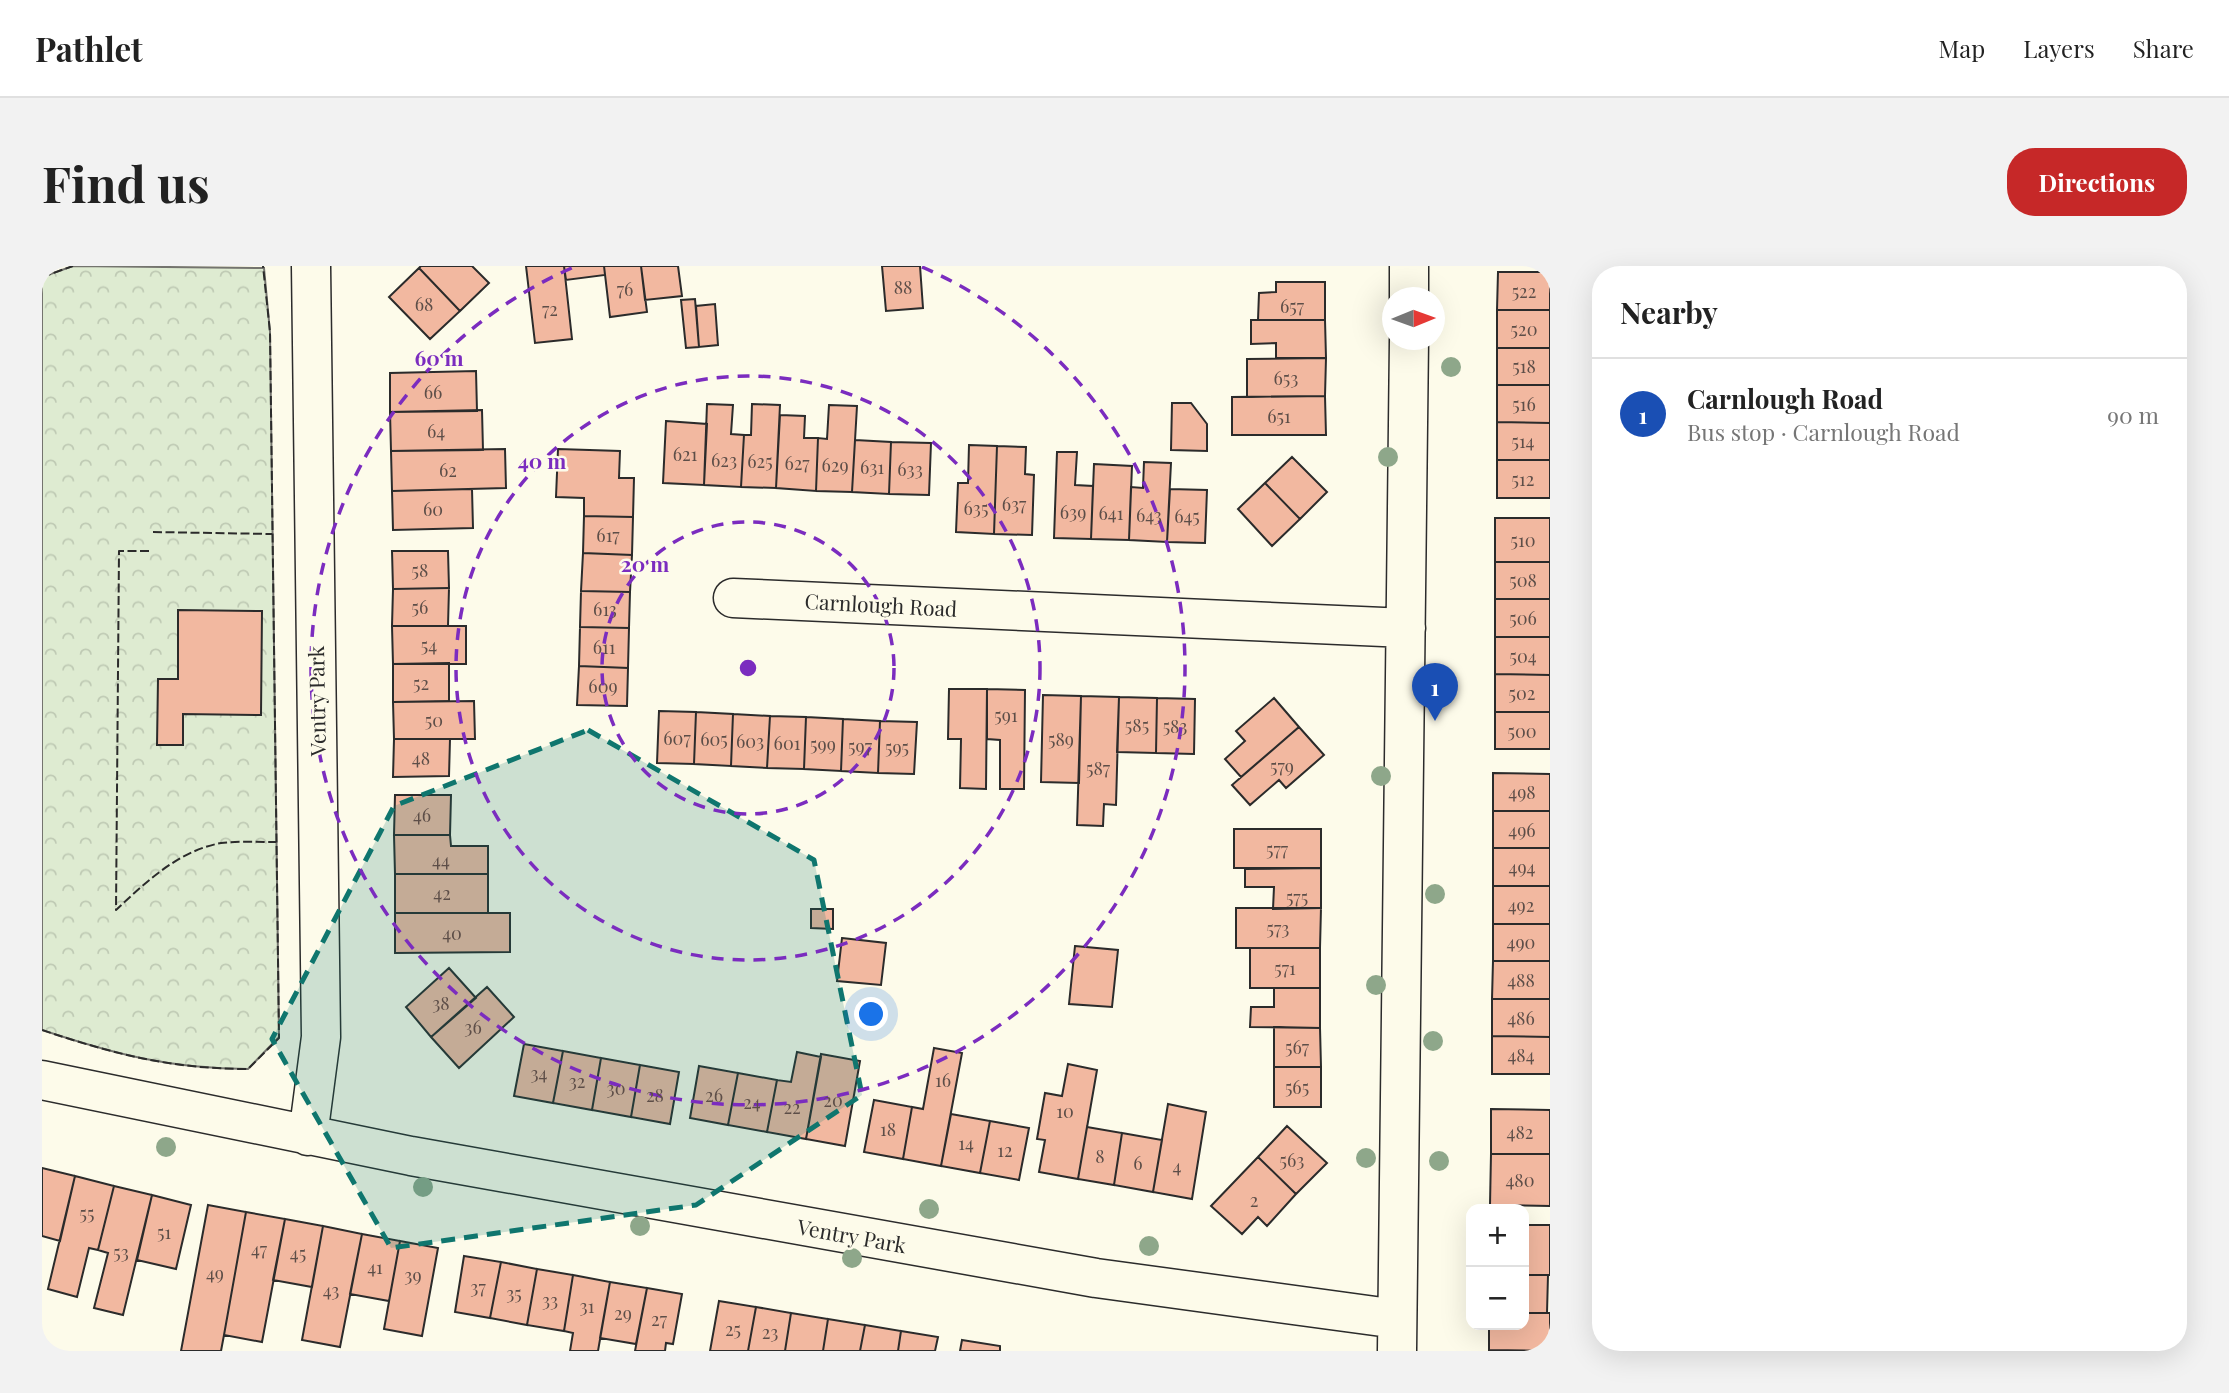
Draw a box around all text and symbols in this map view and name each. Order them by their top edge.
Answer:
text: Pathlet [35,26,143,70]
text: Map [1939,32,1985,64]
text: Layers [2023,32,2095,64]
text: Share [2133,32,2194,64]
button: Directions [2007,148,2187,216]
text: Find us [42,150,210,215]
house number: 88 [894,275,912,299]
house number: 76 [617,277,633,301]
house number: 522 [1512,279,1536,303]
north arrow [1382,287,1445,350]
house number: 68 [415,292,433,316]
text: Nearby [1620,292,1718,332]
house number: 657 [1280,294,1305,318]
house number: 72 [542,297,558,321]
house number: 520 [1511,317,1537,341]
text: 60 m [414,343,464,371]
house number: 518 [1512,354,1536,378]
house number: 653 [1274,366,1298,390]
house number: 66 [424,380,442,404]
text: Carnlough Road [1687,381,1883,416]
house number: 516 [1512,392,1536,416]
text: 1 [1639,399,1647,430]
text: 90 m [2107,399,2159,430]
house number: 651 [1267,404,1291,428]
text: Bus stop · Carnlough Road [1687,416,1960,447]
house number: 64 [427,419,445,443]
house number: 514 [1511,429,1535,453]
house number: 621 [673,442,698,466]
text: 40 m [518,446,566,474]
house number: 623 [711,448,737,472]
house number: 625 [747,449,773,473]
house number: 627 [784,451,810,475]
house number: 629 [821,453,849,477]
house number: 631 [860,455,884,479]
house number: 633 [897,457,923,481]
house number: 62 [439,458,457,482]
house number: 512 [1512,467,1534,491]
house number: 637 [1002,492,1027,516]
house number: 635 [964,496,988,520]
house number: 60 [423,497,443,521]
house number: 639 [1060,500,1086,524]
house number: 641 [1099,501,1124,525]
house number: 643 [1136,503,1162,527]
house number: 645 [1174,504,1200,528]
house number: 617 [596,523,620,547]
house number: 510 [1511,528,1535,552]
text: 20 m [621,549,669,577]
house number: 58 [412,558,428,582]
house number: 508 [1509,568,1537,592]
street label: Carnlough Road [804,586,958,622]
house number: 56 [412,595,428,619]
house number: 613 [593,597,617,621]
house number: 506 [1509,606,1537,630]
house number: 54 [421,633,437,657]
house number: 611 [593,635,616,659]
house number: 504 [1509,644,1537,668]
street label: Ventry Park [301,645,331,757]
centre of rings [736,656,760,680]
pin: 1 [1412,663,1458,721]
house number: 52 [413,671,429,695]
house number: 609 [588,674,618,698]
house number: 502 [1509,681,1535,705]
house number: 591 [994,703,1018,727]
house number: 50 [425,708,443,732]
house number: 585 [1125,713,1149,737]
house number: 583 [1163,714,1187,738]
house number: 500 [1507,719,1537,743]
house number: 607 [663,726,691,750]
house number: 605 [700,727,728,751]
house number: 589 [1048,727,1074,751]
house number: 603 [736,729,764,753]
house number: 601 [774,731,801,755]
house number: 599 [810,732,836,756]
house number: 597 [848,734,873,758]
house number: 595 [885,735,909,759]
house number: 48 [412,746,430,770]
house number: 579 [1270,754,1294,778]
house number: 587 [1086,756,1111,780]
house number: 498 [1508,780,1536,804]
house number: 46 [413,803,431,827]
house number: 496 [1508,818,1536,842]
house number: 577 [1266,837,1289,861]
house number: 44 [432,848,450,872]
house number: 494 [1509,855,1536,879]
house number: 42 [433,881,451,905]
house number: 575 [1286,885,1308,909]
house number: 492 [1508,893,1534,917]
house number: 573 [1267,916,1289,940]
house number: 40 [442,921,462,945]
house number: 490 [1507,930,1535,954]
house number: 571 [1274,956,1296,980]
house number: 488 [1507,968,1535,992]
house number: 38 [432,991,450,1015]
your location [854,997,888,1031]
house number: 486 [1507,1006,1535,1030]
house number: 36 [464,1015,482,1039]
house number: 567 [1285,1035,1310,1059]
house number: 484 [1507,1043,1535,1067]
house number: 34 [530,1061,548,1085]
house number: 16 [935,1068,951,1092]
house number: 32 [569,1069,585,1093]
house number: 565 [1285,1075,1309,1099]
house number: 30 [607,1076,625,1100]
house number: 28 [646,1083,664,1107]
house number: 26 [705,1083,723,1107]
house number: 20 [823,1088,843,1112]
house number: 24 [743,1090,761,1114]
house number: 22 [783,1095,801,1119]
house number: 10 [1056,1099,1074,1123]
house number: 18 [880,1117,896,1141]
house number: 482 [1507,1120,1533,1144]
house number: 14 [958,1131,974,1155]
house number: 12 [997,1138,1013,1162]
house number: 8 [1095,1144,1105,1168]
house number: 563 [1280,1148,1304,1172]
house number: 6 [1133,1151,1143,1175]
house number: 4 [1173,1154,1182,1178]
house number: 480 [1505,1168,1535,1192]
house number: 2 [1250,1188,1258,1212]
house number: 55 [80,1201,94,1225]
map controls [1466,1204,1529,1330]
button: + [1466,1204,1529,1267]
street label: Ventry Park [794,1211,909,1258]
house number: 51 [157,1220,171,1244]
house number: 47 [251,1237,268,1261]
house number: 53 [113,1240,129,1264]
house number: 45 [290,1241,306,1265]
house number: 41 [367,1255,383,1279]
house number: 49 [206,1261,224,1285]
house number: 39 [404,1263,422,1287]
button: − [1466,1267,1529,1330]
house number: 37 [470,1275,486,1299]
house number: 43 [323,1278,339,1302]
house number: 35 [506,1281,522,1305]
house number: 33 [542,1288,558,1312]
house number: 31 [580,1294,595,1318]
house number: 29 [614,1301,632,1325]
house number: 27 [651,1307,668,1331]
house number: 25 [725,1317,741,1341]
house number: 23 [762,1320,778,1344]

